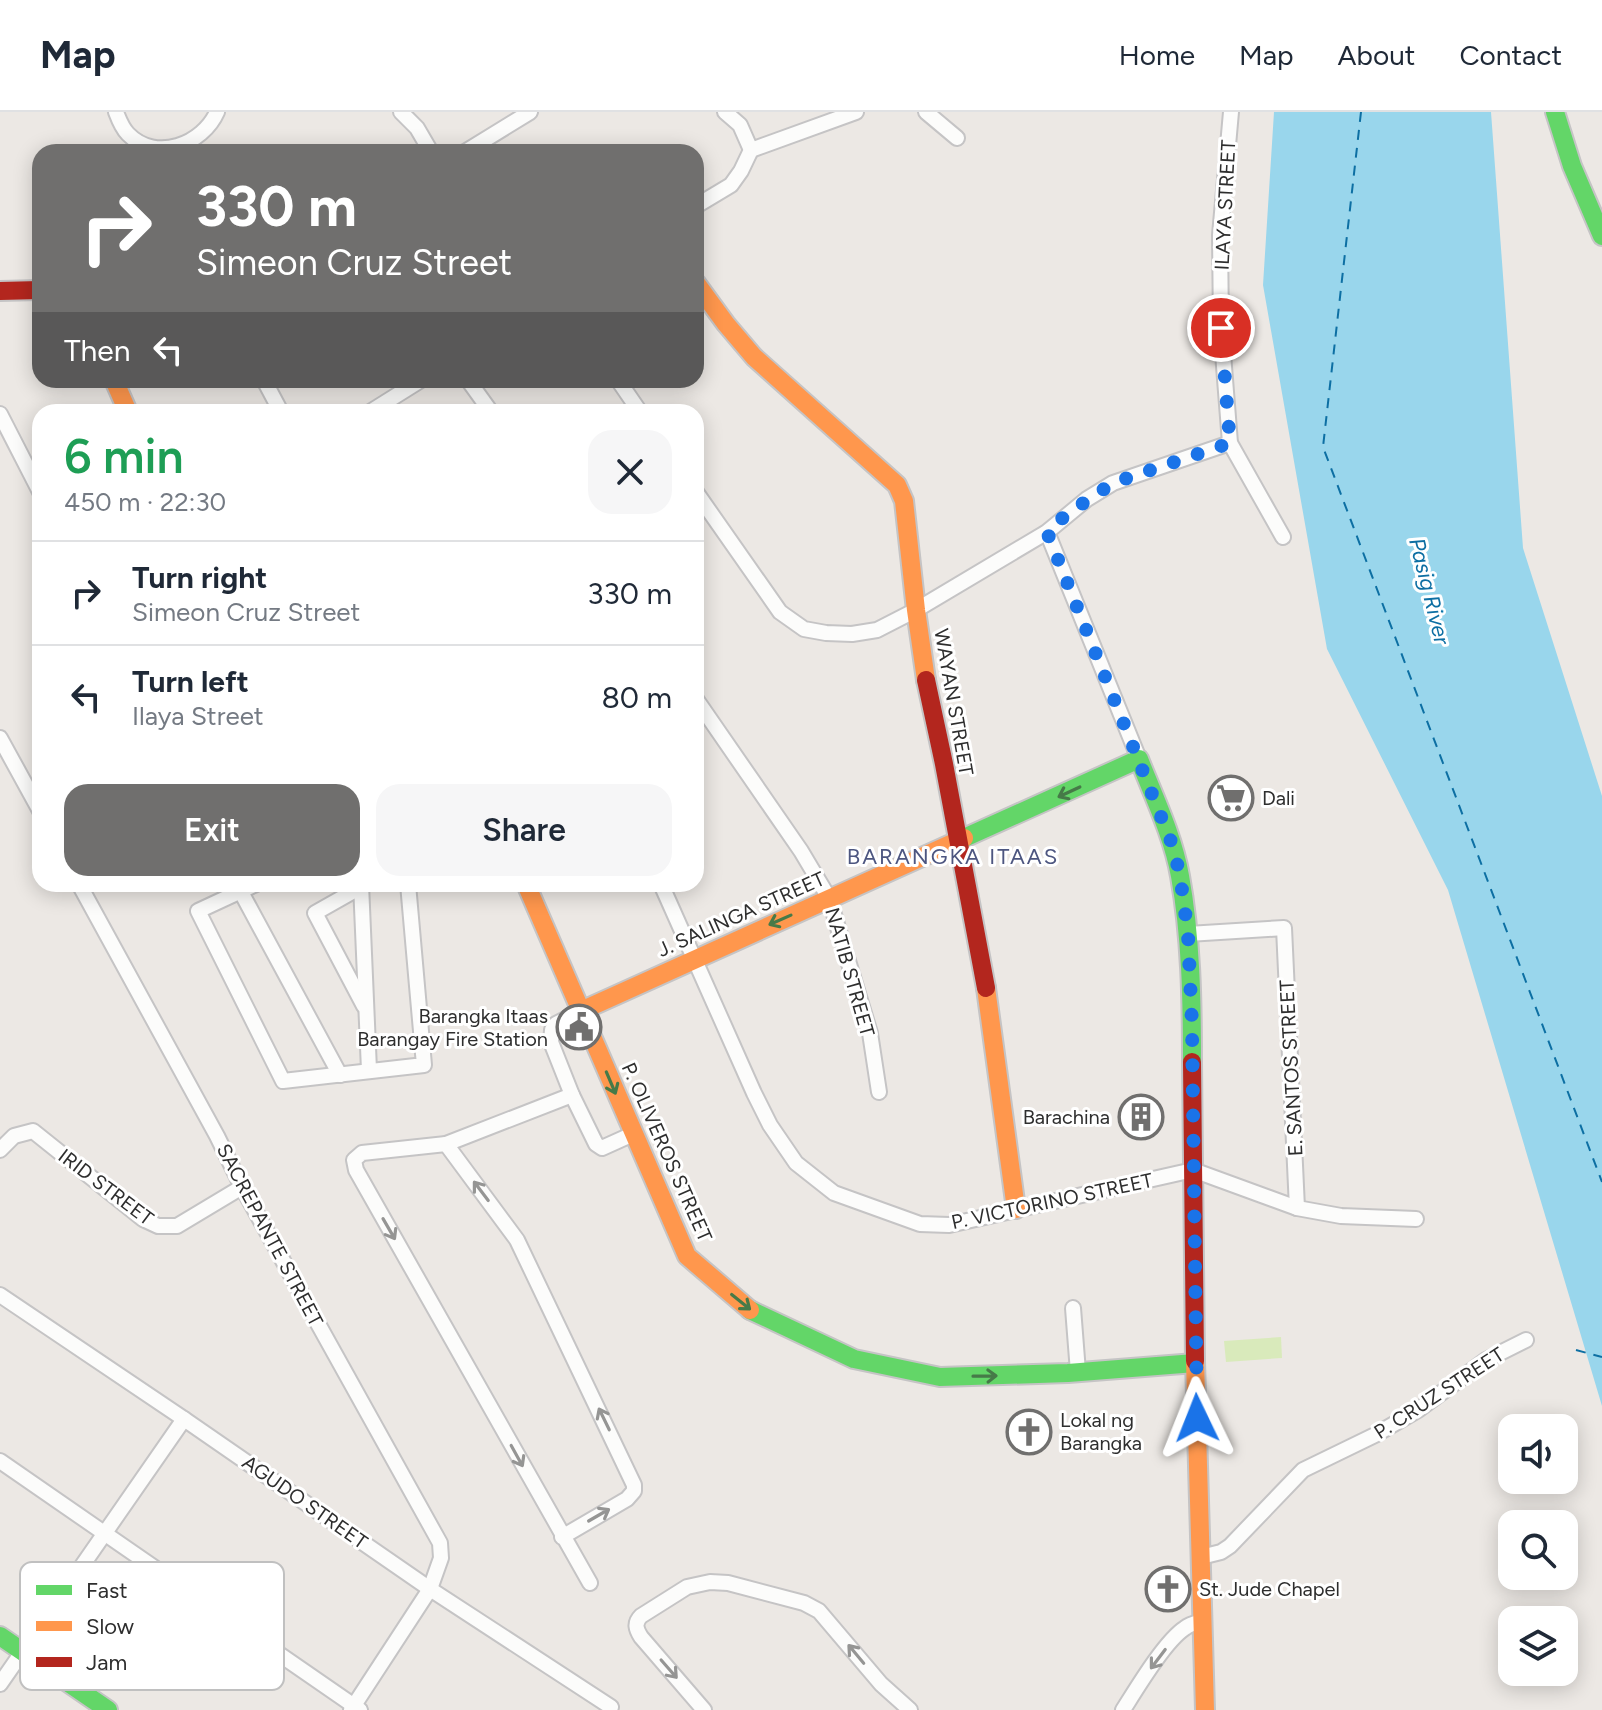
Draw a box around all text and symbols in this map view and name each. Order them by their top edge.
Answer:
text: Map [40,32,116,78]
text: Home [1119,38,1195,72]
text: Map [1239,38,1294,72]
text: About [1338,38,1415,72]
text: Contact [1459,38,1562,72]
street label: ILAYA STREET [1210,139,1240,271]
text: 330 m [196,173,357,240]
icon: right [64,176,168,280]
text: Simeon Cruz Street [196,241,512,284]
pin [1187,294,1255,362]
icon: arrive [1199,306,1243,350]
icon: left [146,328,190,372]
text: Then [64,332,130,369]
text: 6 min [64,427,184,485]
button: close [588,430,672,514]
text: 450 m · 22:30 [64,486,226,518]
water label: Pasig River [1403,535,1456,649]
text: Turn right [132,559,267,596]
icon: right [64,571,108,615]
text: 330 m [587,575,672,612]
text: Simeon Cruz Street [132,596,360,628]
street label: WAYAN STREET [929,627,979,777]
text: Turn left [132,663,249,700]
icon: left [64,675,108,719]
text: 80 m [601,679,672,716]
text: Ilaya Street [132,700,264,732]
supermarket icon: Dali [1207,774,1255,822]
button: Exit [64,784,360,876]
button: Share [376,784,672,876]
one-way arrow [1057,786,1081,801]
place label: Dali [1262,786,1295,810]
district label: BARANGKA ITAAS [847,843,1059,870]
street label: J. SALINGA STREET [654,866,828,962]
street label: NATIB STREET [820,905,880,1039]
one-way arrow [768,914,792,929]
street label: E. SANTOS STREET [1274,979,1308,1157]
public building icon: Barangka Itaas Barangay Fire Station [555,1003,603,1051]
place label: Barangka Itaas Barangay Fire Station [357,1004,548,1051]
street label: P. OLIVEROS STREET [617,1059,717,1245]
one-way arrow [605,1070,620,1095]
building icon: Barachina [1117,1093,1165,1141]
place label: Barachina [1023,1105,1110,1129]
street label: SACREPANTE STREET [212,1140,328,1330]
street label: IRID STREET [54,1144,158,1230]
street label: P. VICTORINO STREET [949,1168,1155,1234]
one-way arrow [473,1181,490,1202]
one-way arrow [382,1217,398,1240]
one-way arrow [730,1293,750,1311]
street label: P. CRUZ STREET [1370,1342,1508,1444]
one-way arrow [971,1369,998,1384]
position arrow [1155,1376,1239,1460]
one-way arrow [596,1408,611,1432]
church icon: Lokal ng Barangka [1005,1408,1053,1456]
place label: Lokal ng Barangka [1060,1408,1142,1455]
map controls [1498,1414,1578,1686]
button: sound [1498,1414,1578,1494]
one-way arrow [509,1444,525,1467]
street label: AGUDO STREET [238,1450,372,1554]
one-way arrow [587,1507,610,1523]
button: search [1498,1510,1578,1590]
legend [20,1562,284,1690]
church icon: St. Jude Chapel [1144,1565,1192,1613]
text: Fast [86,1577,128,1604]
place label: St. Jude Chapel [1199,1577,1340,1601]
button: layers [1498,1606,1578,1686]
text: Slow [86,1613,135,1640]
one-way arrow [847,1645,865,1665]
one-way arrow [1149,1648,1166,1669]
text: Jam [86,1649,127,1676]
one-way arrow [659,1658,677,1678]

